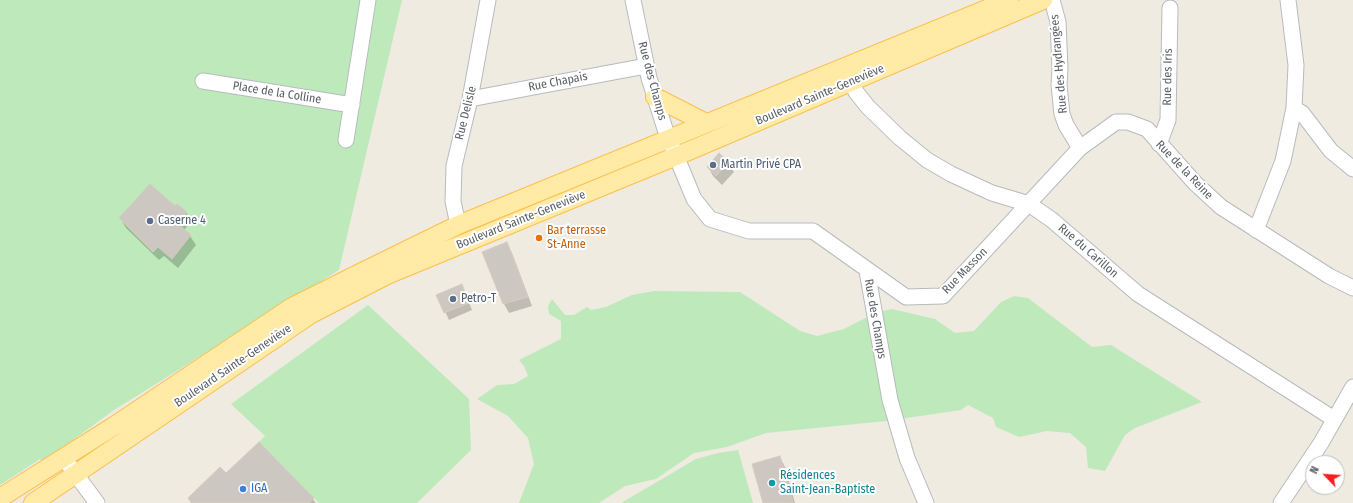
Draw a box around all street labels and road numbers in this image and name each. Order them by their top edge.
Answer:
street label: Rue des Hydrangées [1047,14,1071,114]
street label: Rue des Champs [635,40,669,122]
street label: Rue des Iris [1160,48,1176,106]
street label: Boulevard Sainte-Geneviève [754,61,886,129]
street label: Rue Chapais [527,69,589,95]
street label: Place de la Colline [232,79,322,107]
street label: Rue Delisle [452,85,480,141]
street label: Rue de la Reine [1152,138,1216,202]
street label: Boulevard Sainte-Geneviève [454,187,588,253]
street label: Rue du Carillon [1055,221,1121,281]
street label: Rue Masson [939,245,991,297]
street label: Rue des Champs [861,278,889,360]
street label: Boulevard Sainte-Geneviève [172,321,294,411]

